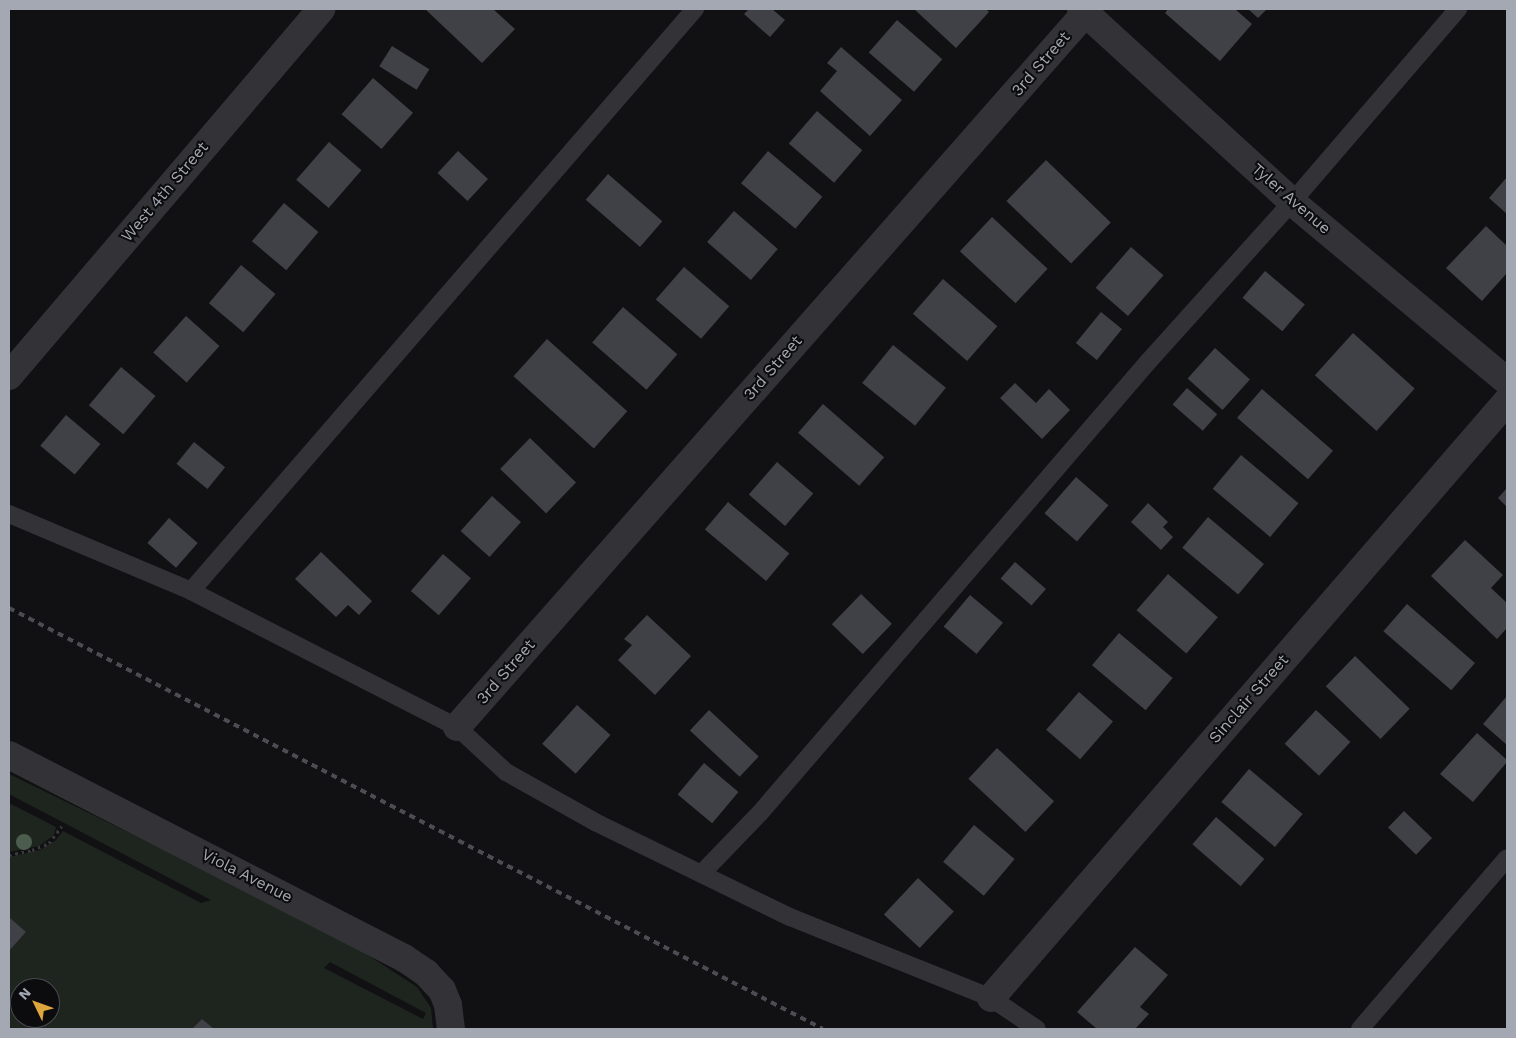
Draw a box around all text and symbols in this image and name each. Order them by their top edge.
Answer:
street label: 3rd Street [1008,28,1074,100]
street label: West 4th Street [118,138,212,246]
street label: Tyler Avenue [1247,159,1335,239]
street label: 3rd Street [740,332,806,404]
street label: 3rd Street [473,636,539,708]
street label: Sinclair Street [1205,651,1293,747]
street label: Viola Avenue [198,845,296,907]
north arrow [10,978,60,1028]
text: N [15,984,34,1003]

